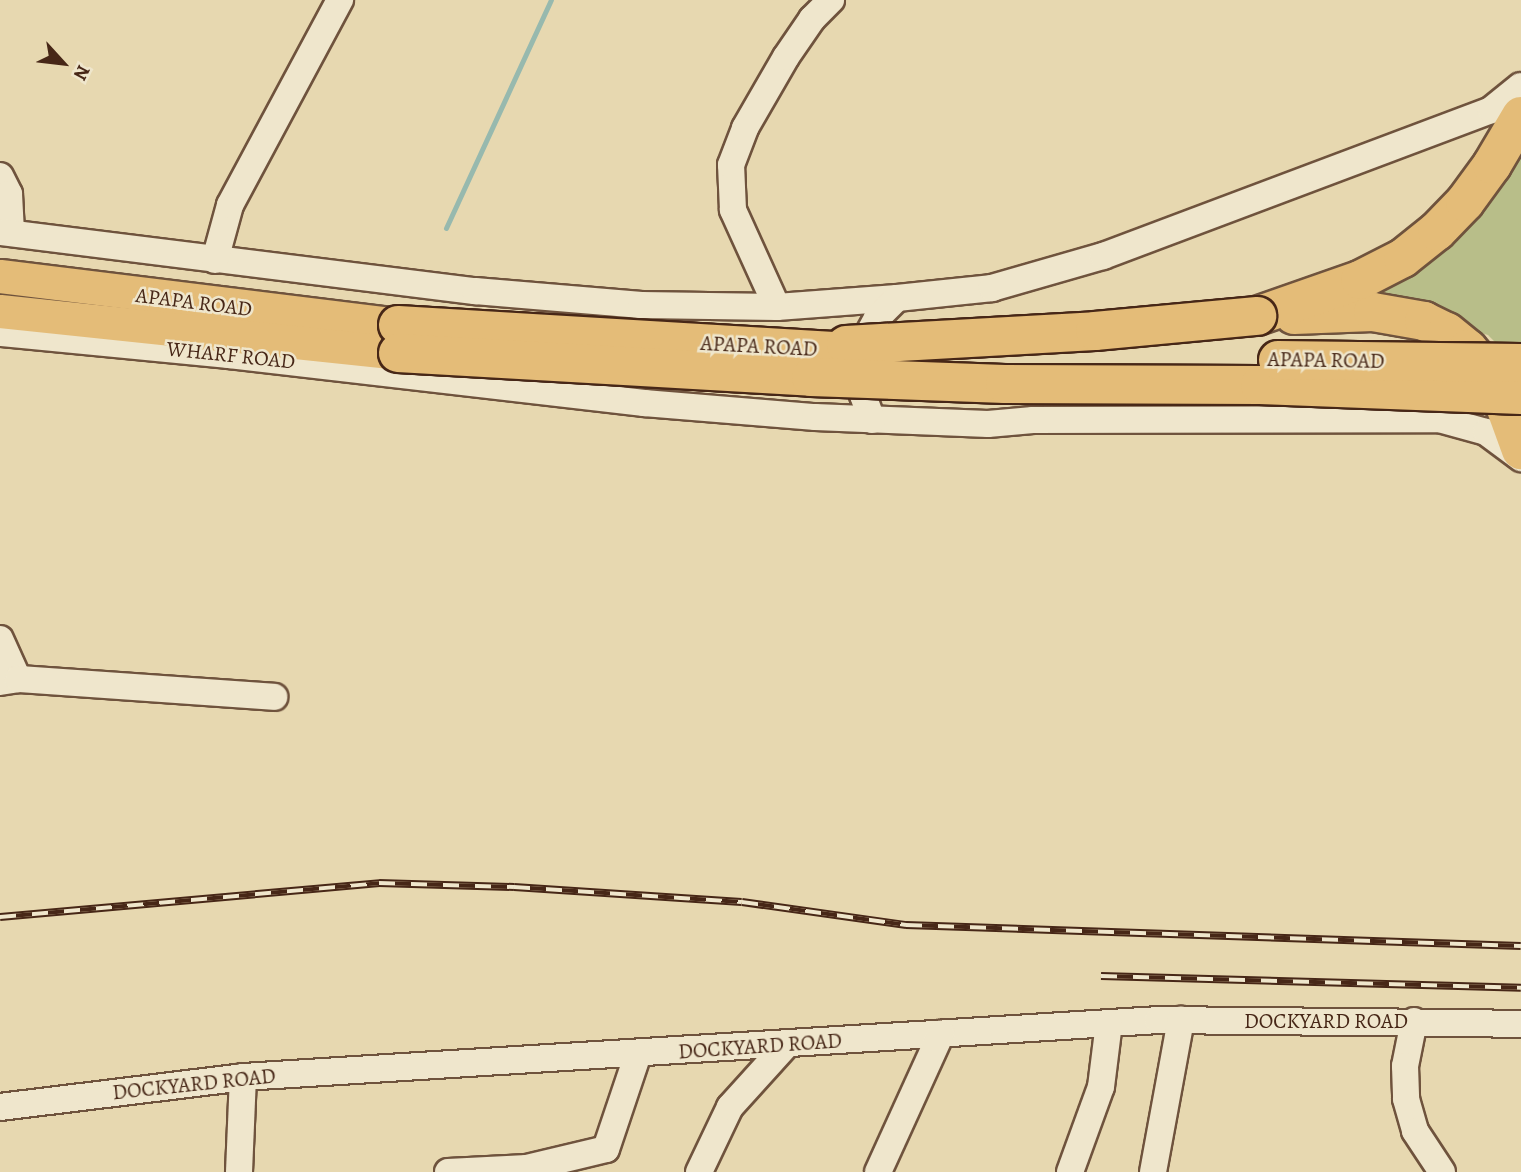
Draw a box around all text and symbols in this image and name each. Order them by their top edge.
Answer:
north arrow [28,28,98,98]
text: N [67,60,96,85]
street label: APAPA ROAD [134,282,254,322]
street label: APAPA ROAD [700,330,818,362]
street label: WHARF ROAD [165,336,297,374]
street label: APAPA ROAD [1267,346,1385,374]
street label: DOCKYARD ROAD [1244,1008,1408,1034]
street label: DOCKYARD ROAD [677,1028,843,1064]
street label: DOCKYARD ROAD [111,1063,277,1105]

